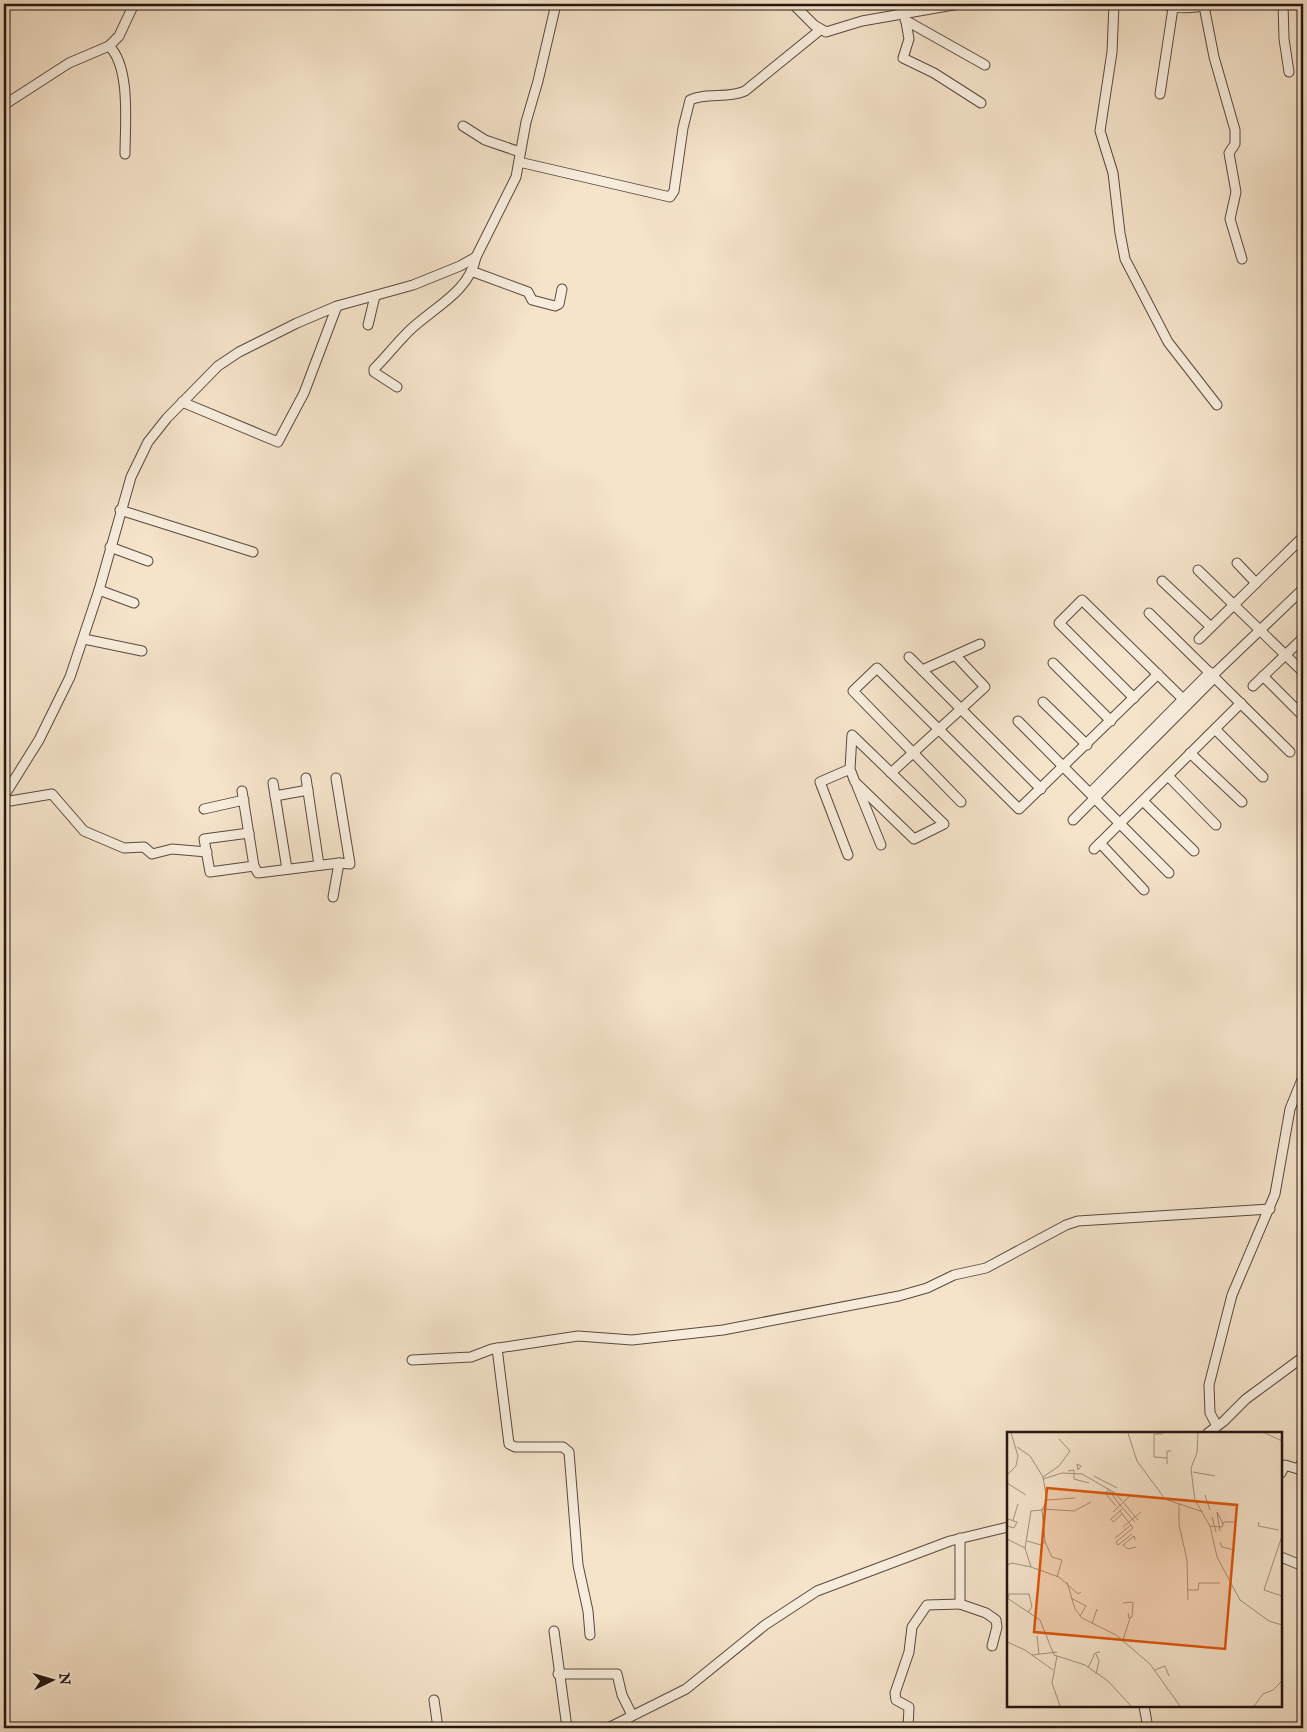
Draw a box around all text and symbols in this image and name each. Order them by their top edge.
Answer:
inset map [1007,1432,1282,1707]
north arrow [28,1654,78,1704]
text: N [54,1671,73,1686]

